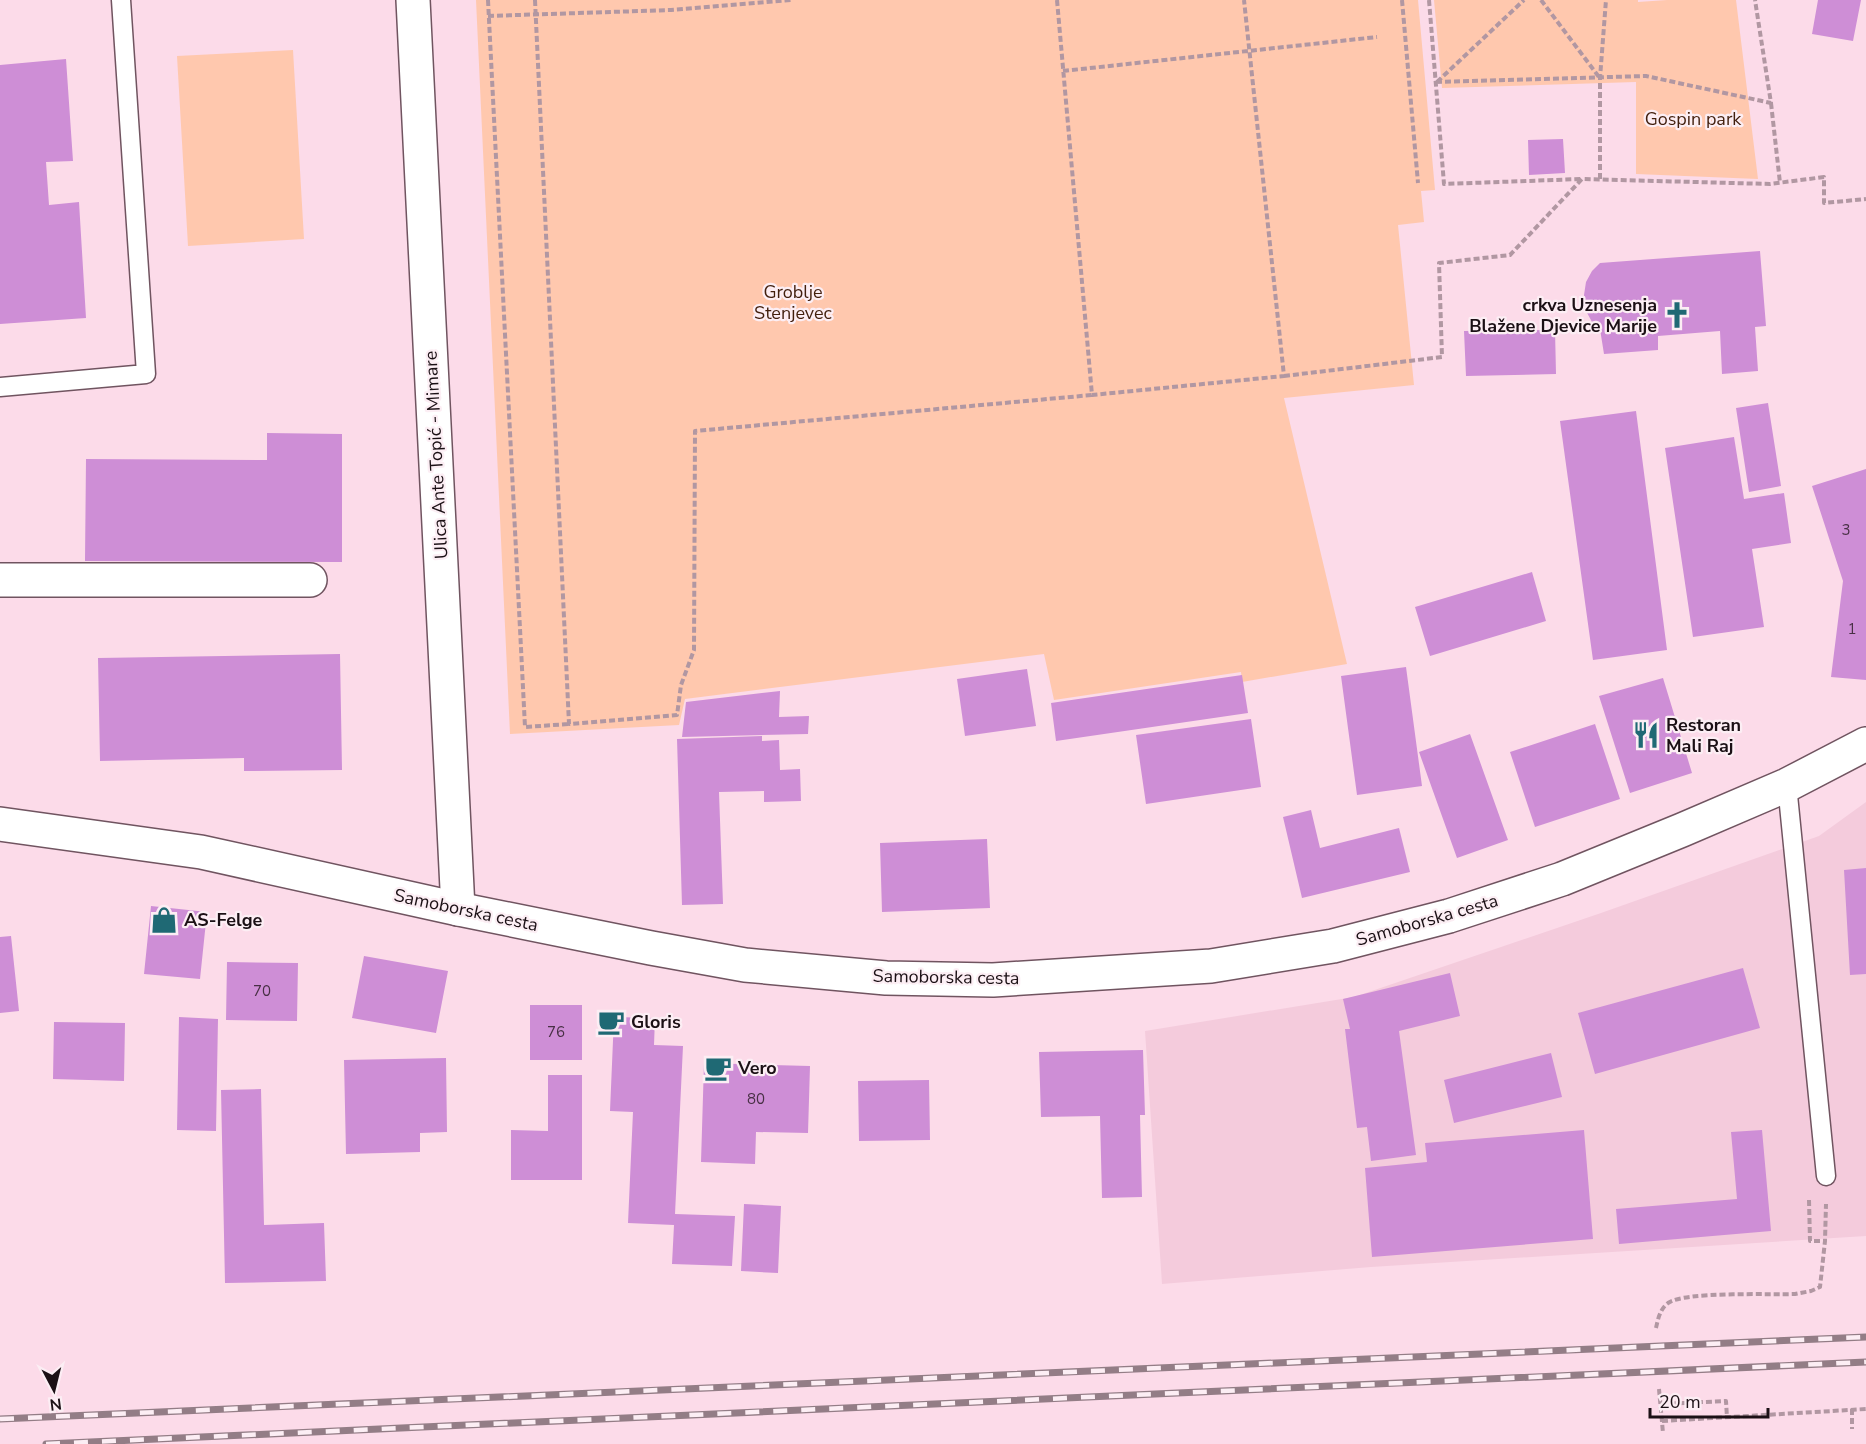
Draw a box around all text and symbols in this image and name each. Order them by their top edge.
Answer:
park label: Gospin park [1645,107,1742,131]
park label: Groblje Stenjevec [754,280,832,325]
place label: crkva Uznesenja Blažene Djevice Marije [1469,293,1657,338]
church icon: crkva Uznesenja Blažene Djevice Marije [1662,300,1692,330]
street label: Ulica Ante Topić - Mimare [419,350,453,560]
house number: 3 [1841,520,1851,540]
house number: 1 [1847,619,1857,639]
place label: Restoran Mali Raj [1666,713,1741,758]
restaurant icon: Restoran Mali Raj [1631,720,1661,750]
street label: Samoborska cesta [392,883,540,937]
street label: Samoborska cesta [1353,888,1501,952]
shop icon: AS-Felge [149,905,179,935]
place label: AS-Felge [184,908,263,932]
street label: Samoborska cesta [872,964,1020,990]
house number: 70 [253,981,271,1001]
cafe icon: Gloris [596,1007,626,1037]
place label: Gloris [631,1010,681,1034]
house number: 76 [547,1022,565,1042]
cafe icon: Vero [703,1053,733,1083]
place label: Vero [737,1056,777,1080]
house number: 80 [747,1089,765,1109]
north arrow [24,1360,84,1420]
scale bar [1650,1381,1768,1419]
text: 20 m [1659,1390,1701,1414]
text: N [48,1392,63,1416]

